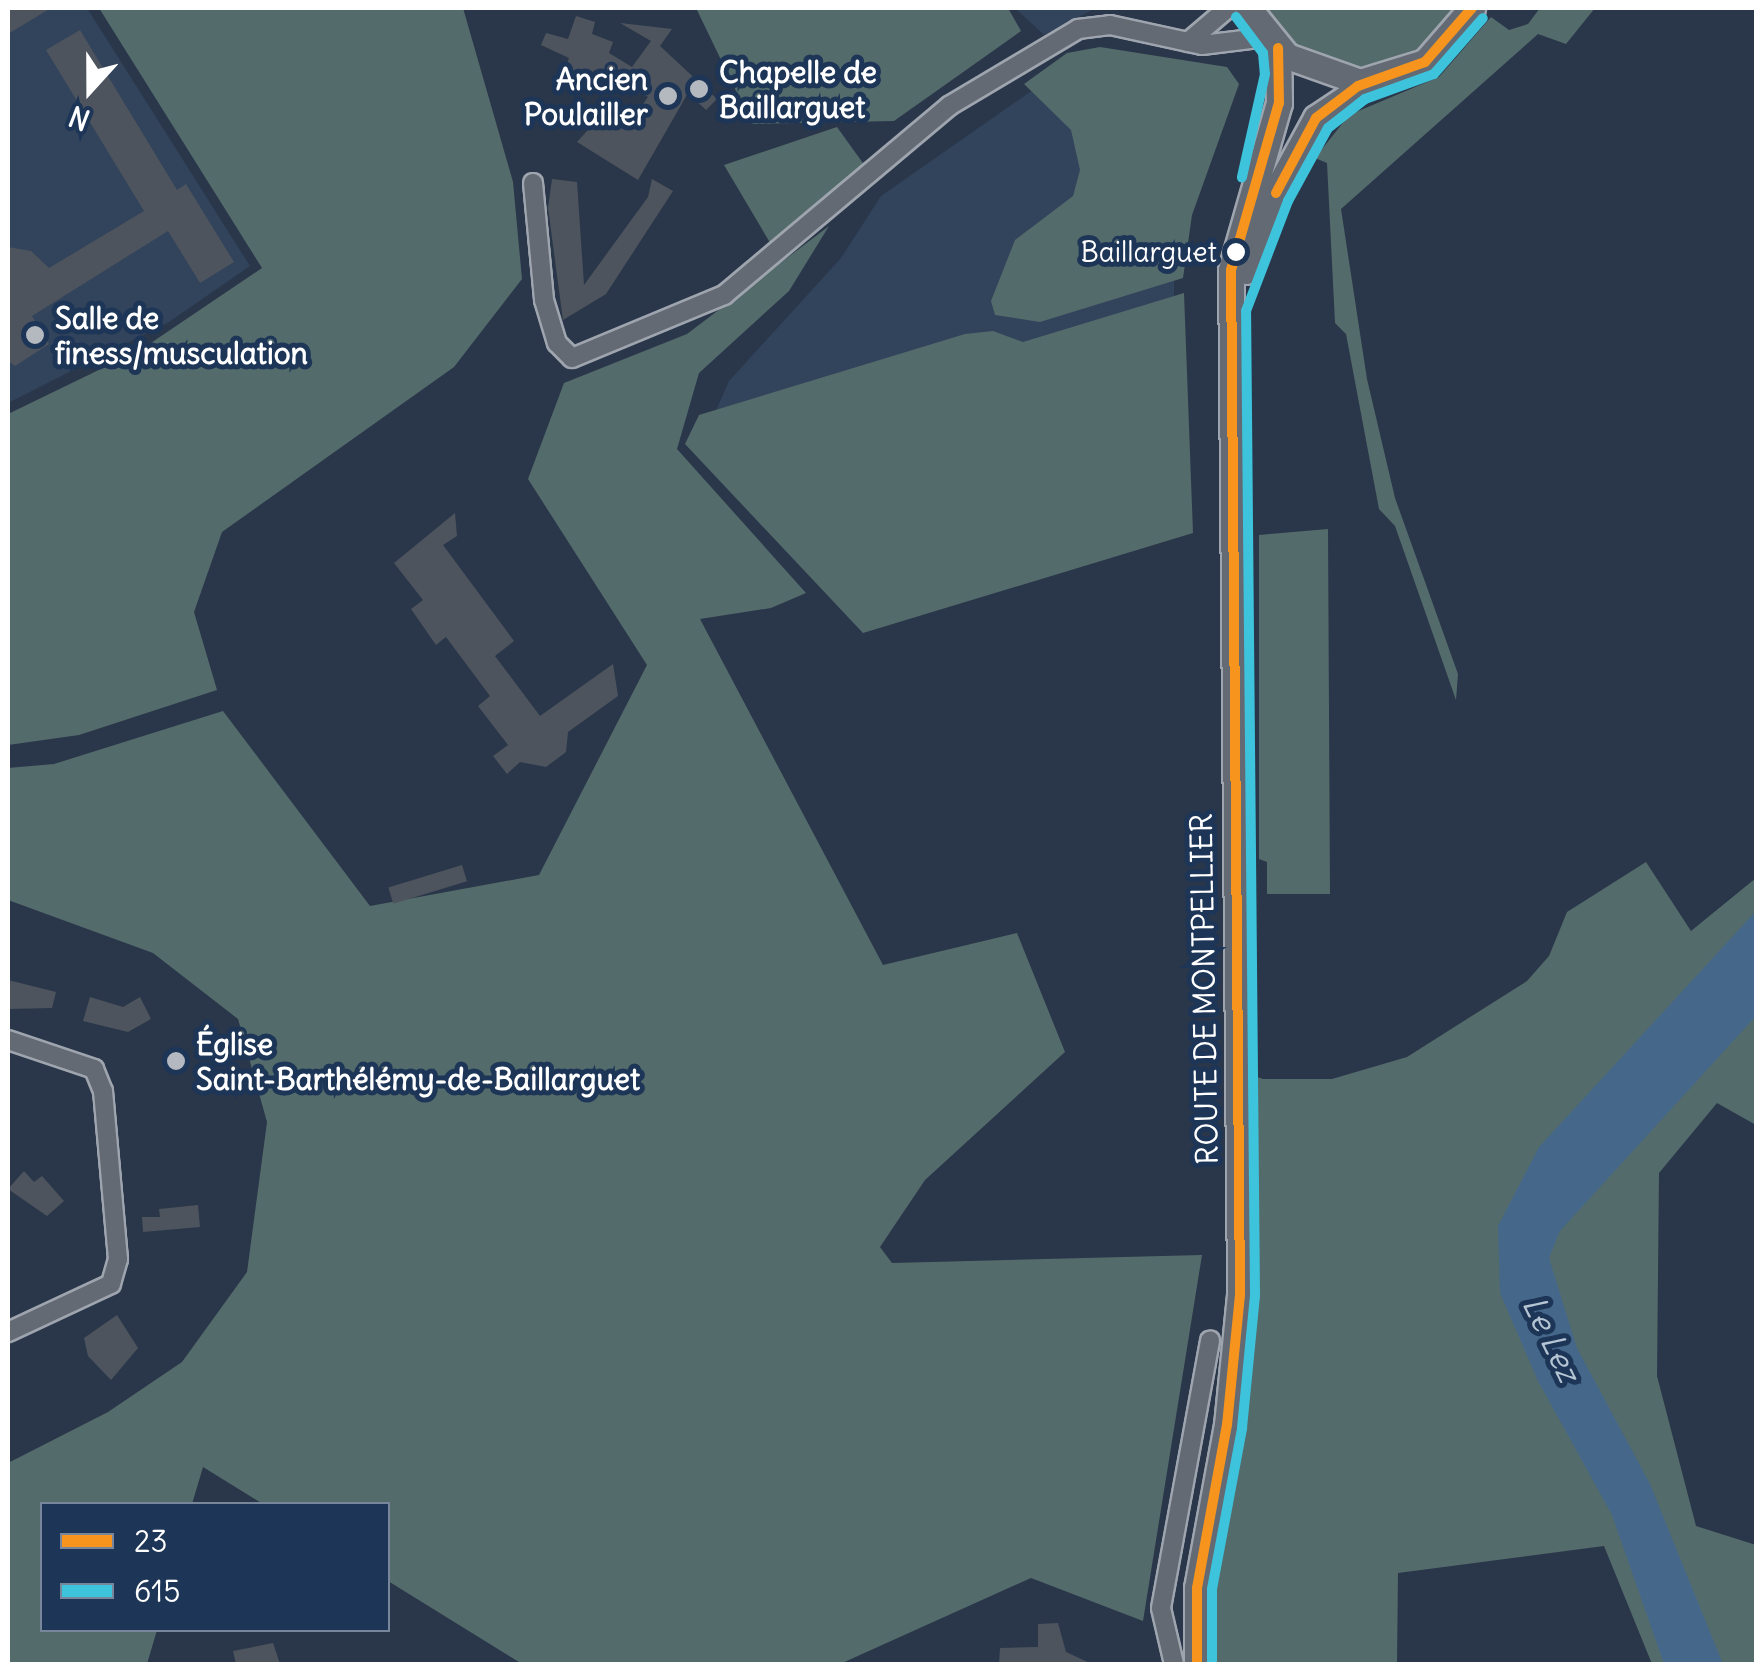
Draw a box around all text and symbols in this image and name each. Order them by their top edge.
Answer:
north arrow [40,40,140,140]
place label: Chapelle de Baillarguet [719,54,877,124]
place label: Ancien Poulailler [524,61,648,132]
marker: Chapelle de Baillarguet [688,78,710,100]
marker: Ancien Poulailler [657,85,679,107]
text: N [64,98,95,138]
place label: Baillarguet [1080,235,1217,269]
marker: Baillarguet [1226,242,1246,262]
place label: Salle de finess/musculation [55,300,308,370]
marker: Salle de finess/musculation [24,324,46,346]
street label: ROUTE DE MONTPELLIER [1183,813,1225,1165]
place label: Église Saint-Barthélémy-de-Baillarguet [196,1026,640,1096]
marker: Église Saint-Barthélémy-de-Baillarguet [165,1050,187,1072]
water label: Le Lez [1514,1290,1588,1388]
legend [40,1502,390,1632]
text: 23 [134,1522,167,1560]
text: 615 [134,1572,180,1610]

